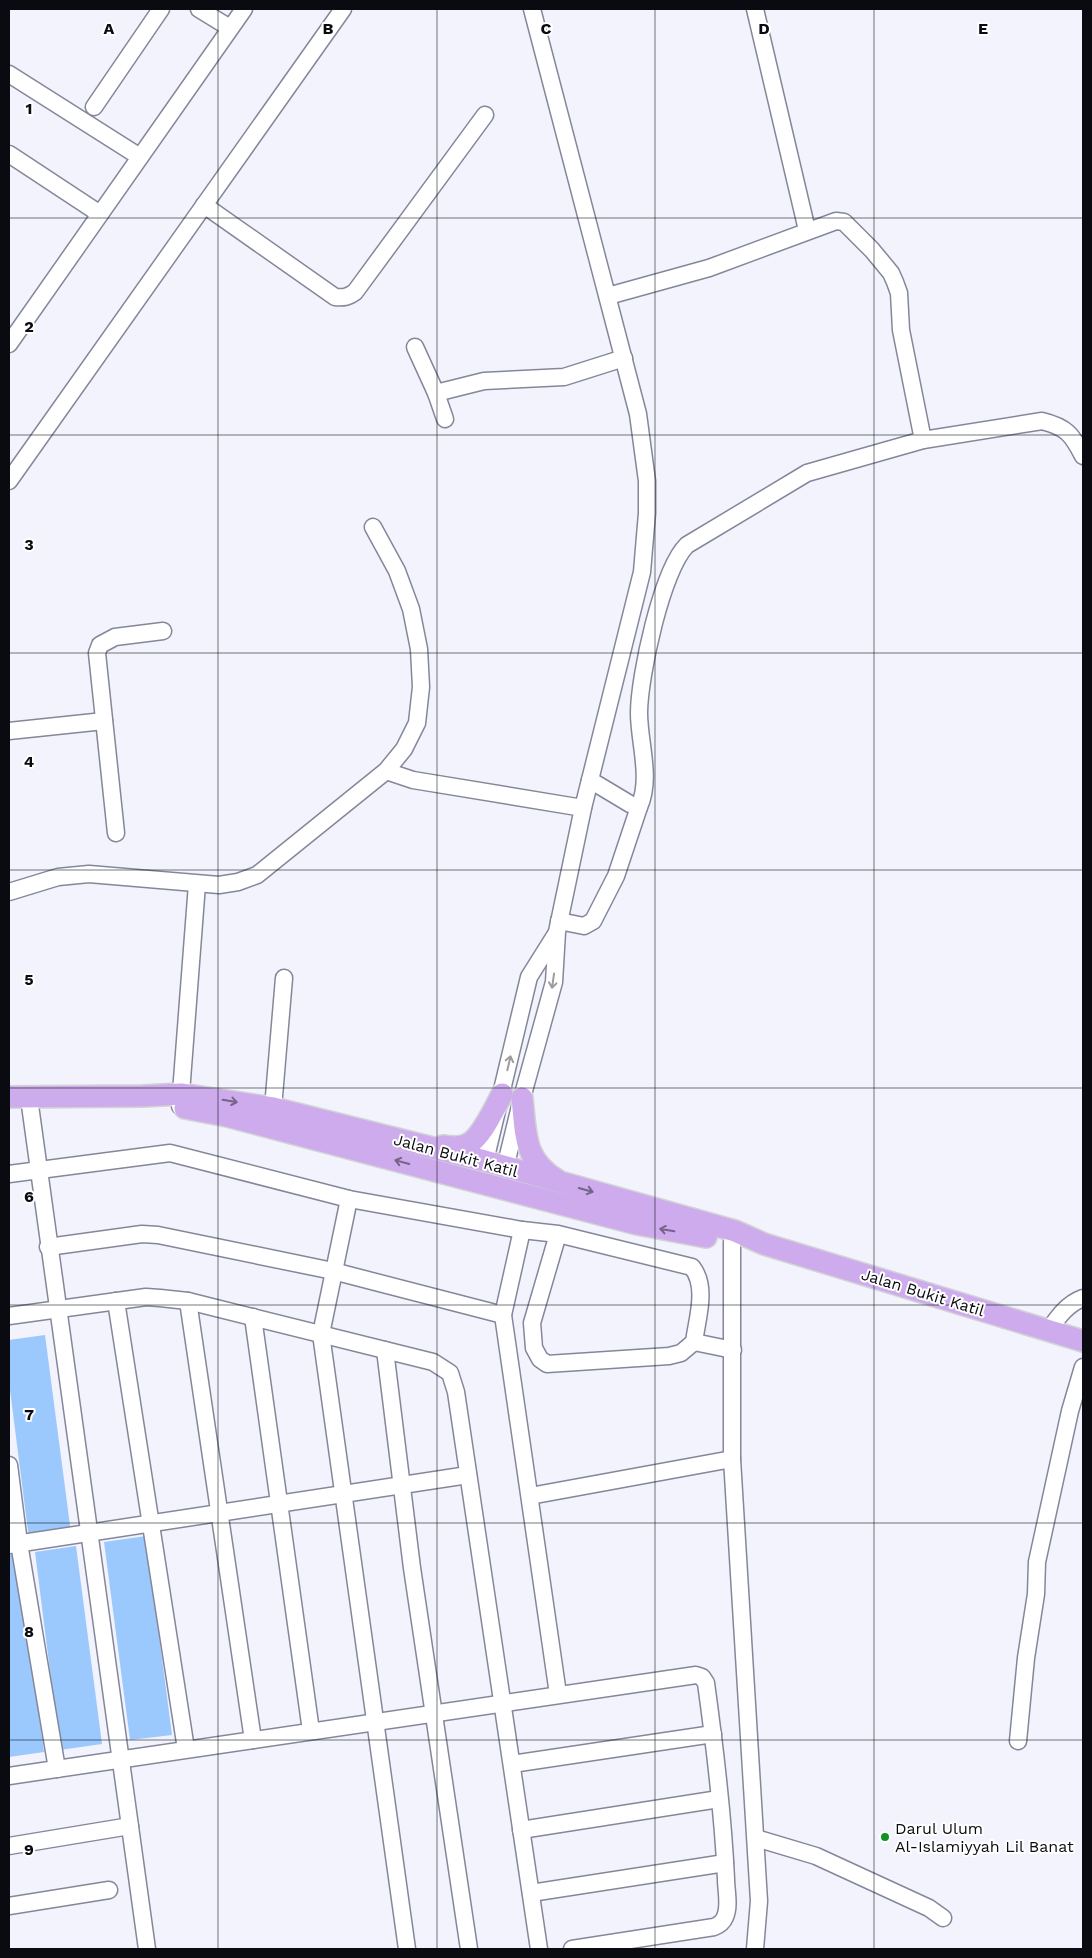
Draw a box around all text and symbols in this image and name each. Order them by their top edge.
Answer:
text: A [104,19,115,38]
text: B [323,19,334,38]
text: C [541,19,552,38]
text: D [758,19,770,38]
text: E [978,19,988,38]
text: 1 [26,99,32,118]
text: 2 [24,317,34,336]
text: 3 [24,535,34,554]
text: 4 [24,752,34,771]
text: 5 [24,970,34,989]
one-way arrow [548,973,558,989]
one-way arrow [505,1055,514,1071]
one-way arrow [221,1096,237,1106]
street label: Jalan Bukit Katil [392,1130,520,1181]
one-way arrow [395,1157,411,1167]
one-way arrow [578,1186,594,1196]
text: 6 [24,1187,34,1206]
one-way arrow [660,1224,676,1234]
street label: Jalan Bukit Katil [859,1265,987,1320]
text: 7 [24,1405,34,1424]
text: 8 [24,1622,34,1641]
place label: Darul Ulum Al-Islamiyyah Lil Banat [895,1819,1074,1856]
marker: Darul Ulum Al-Islamiyyah Lil Banat [879,1831,891,1843]
text: 9 [24,1840,34,1859]

